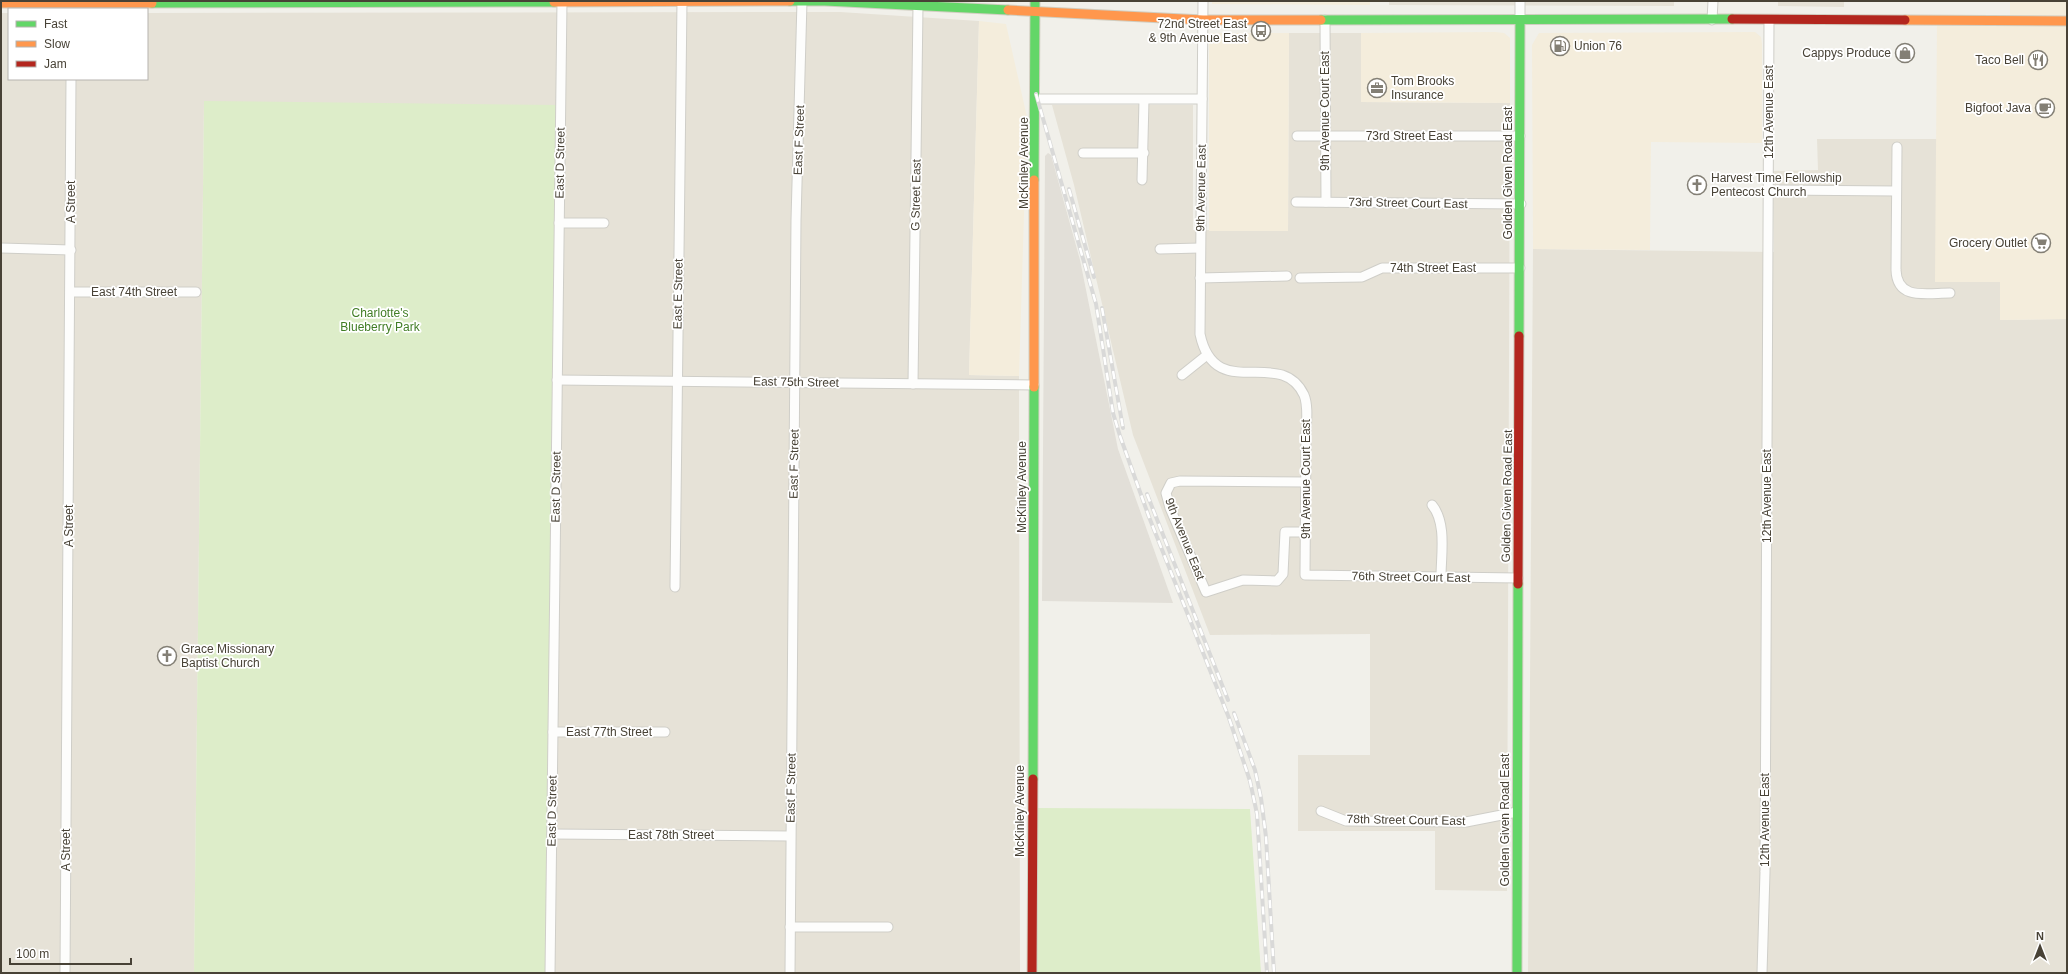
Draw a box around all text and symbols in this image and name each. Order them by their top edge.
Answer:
legend [8,8,148,80]
text: Fast [44,17,68,31]
place label: 72nd Street East & 9th Avenue East [1148,17,1248,45]
bus stop icon: 72nd Street East & 9th Avenue East [1250,20,1272,42]
fuel station icon: Union 76 [1549,35,1571,57]
text: Slow [44,37,70,51]
place label: Union 76 [1574,39,1622,53]
shop icon: Cappys Produce [1894,42,1916,64]
place label: Cappys Produce [1802,46,1891,60]
restaurant icon: Taco Bell [2027,49,2049,71]
street label: 9th Avenue Court East [1318,50,1332,171]
place label: Taco Bell [1975,53,2024,67]
text: Jam [44,57,67,71]
street label: 12th Avenue East [1762,64,1776,159]
place label: Tom Brooks Insurance [1391,74,1454,102]
office icon: Tom Brooks Insurance [1366,77,1388,99]
cafe icon: Bigfoot Java [2034,97,2056,119]
place label: Bigfoot Java [1965,101,2031,115]
street label: East F Street [791,104,807,175]
street label: Golden Given Road East [1501,106,1515,239]
street label: McKinley Avenue [1017,117,1031,209]
street label: East D Street [552,127,568,199]
street label: 73rd Street East [1366,129,1453,143]
street label: 9th Avenue East [1193,144,1209,232]
street label: G Street East [908,158,924,231]
place label: Harvest Time Fellowship Pentecost Church [1711,171,1842,199]
church icon: Harvest Time Fellowship Pentecost Church [1686,174,1708,196]
street label: A Street [64,180,78,223]
street label: 73rd Street Court East [1348,195,1468,211]
supermarket icon: Grocery Outlet [2030,232,2052,254]
place label: Grocery Outlet [1949,236,2028,250]
street label: East E Street [670,258,686,329]
street label: 74th Street East [1390,261,1477,275]
street label: East 74th Street [91,285,178,299]
park label: Charlotte's Blueberry Park [340,306,421,334]
street label: East 75th Street [753,374,840,390]
street label: 9th Avenue Court East [1299,418,1313,539]
street label: East F Street [786,428,802,499]
street label: Golden Given Road East [1499,429,1515,562]
street label: McKinley Avenue [1015,441,1029,533]
street label: 12th Avenue East [1760,448,1774,543]
street label: East D Street [548,451,564,523]
street label: 9th Avenue East [1162,496,1208,583]
street label: A Street [62,504,76,547]
street label: 76th Street Court East [1352,569,1471,585]
place label: Grace Missionary Baptist Church [181,642,274,670]
church icon: Grace Missionary Baptist Church [156,645,178,667]
street label: East 77th Street [566,725,653,739]
street label: East F Street [783,752,799,823]
street label: Golden Given Road East [1498,753,1512,886]
street label: McKinley Avenue [1013,765,1027,857]
street label: 12th Avenue East [1758,772,1772,867]
street label: East D Street [544,775,560,847]
street label: 78th Street Court East [1347,812,1466,828]
street label: A Street [59,828,73,871]
street label: East 78th Street [628,828,715,842]
north arrow [2020,926,2060,966]
text: N [2036,930,2044,942]
scale bar [10,940,131,966]
text: 100 m [16,947,49,961]

